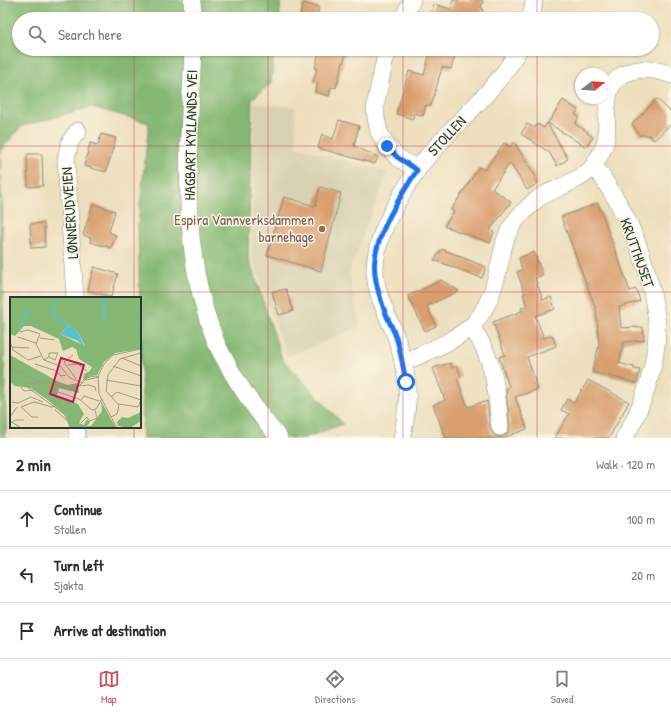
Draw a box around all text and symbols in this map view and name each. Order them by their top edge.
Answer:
search box [12,12,659,56]
icon: search [26,23,48,45]
text: Search here [58,24,122,45]
north arrow [575,68,611,104]
street label: HAGBART KYLLANDS VEI [179,69,202,201]
street label: STOLLEN [423,111,471,160]
route end [378,137,396,155]
street label: LØNNERUDVEIEN [56,166,83,260]
place label: Espira Vannverksdammen barnehage [174,209,314,247]
street label: KRUTTHUSET [615,215,660,292]
marker: Espira Vannverksdammen barnehage [317,224,327,234]
inset map [10,297,141,428]
route start [397,373,415,391]
text: 2 min [16,453,51,476]
text: Walk · 120 m [596,455,655,473]
text: Continue [54,499,102,520]
icon: ahead [16,508,38,530]
text: 100 m [627,510,655,528]
text: Stollen [54,520,86,538]
text: Turn left [54,555,104,576]
icon: left [16,564,38,586]
text: 20 m [631,566,655,584]
text: Sjakta [54,576,83,594]
icon: arrive [16,620,38,642]
text: Arrive at destination [54,620,166,641]
tab: Map [98,668,120,706]
tab: Directions [315,668,356,706]
tab: Saved [551,668,573,706]

